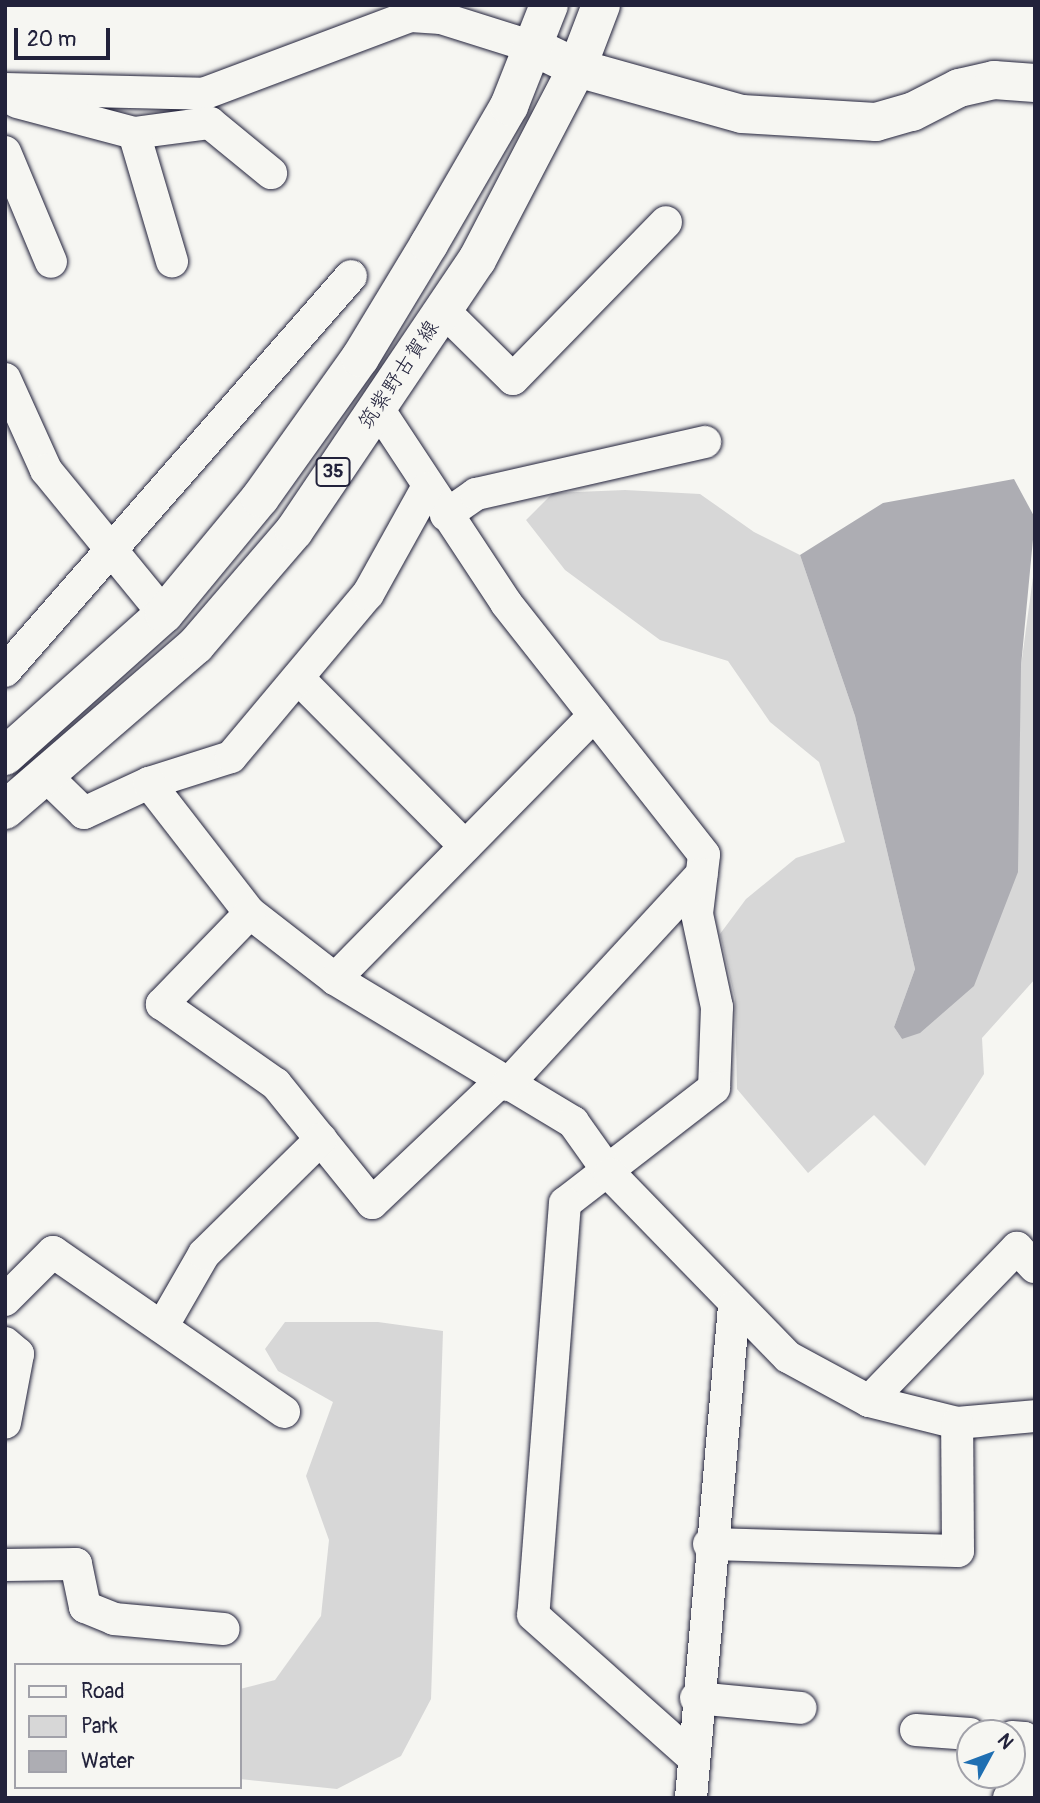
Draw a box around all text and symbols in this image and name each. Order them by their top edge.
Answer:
scale bar [18,14,114,58]
text: 20 m [27,26,76,53]
street label: 筑紫野古賀線 [353,316,445,434]
road number: 35 [316,457,350,488]
legend [14,1663,242,1789]
text: Road [81,1678,125,1705]
text: Park [81,1713,118,1740]
north arrow [956,1719,1026,1789]
text: N [992,1729,1019,1754]
text: Water [81,1748,134,1775]

